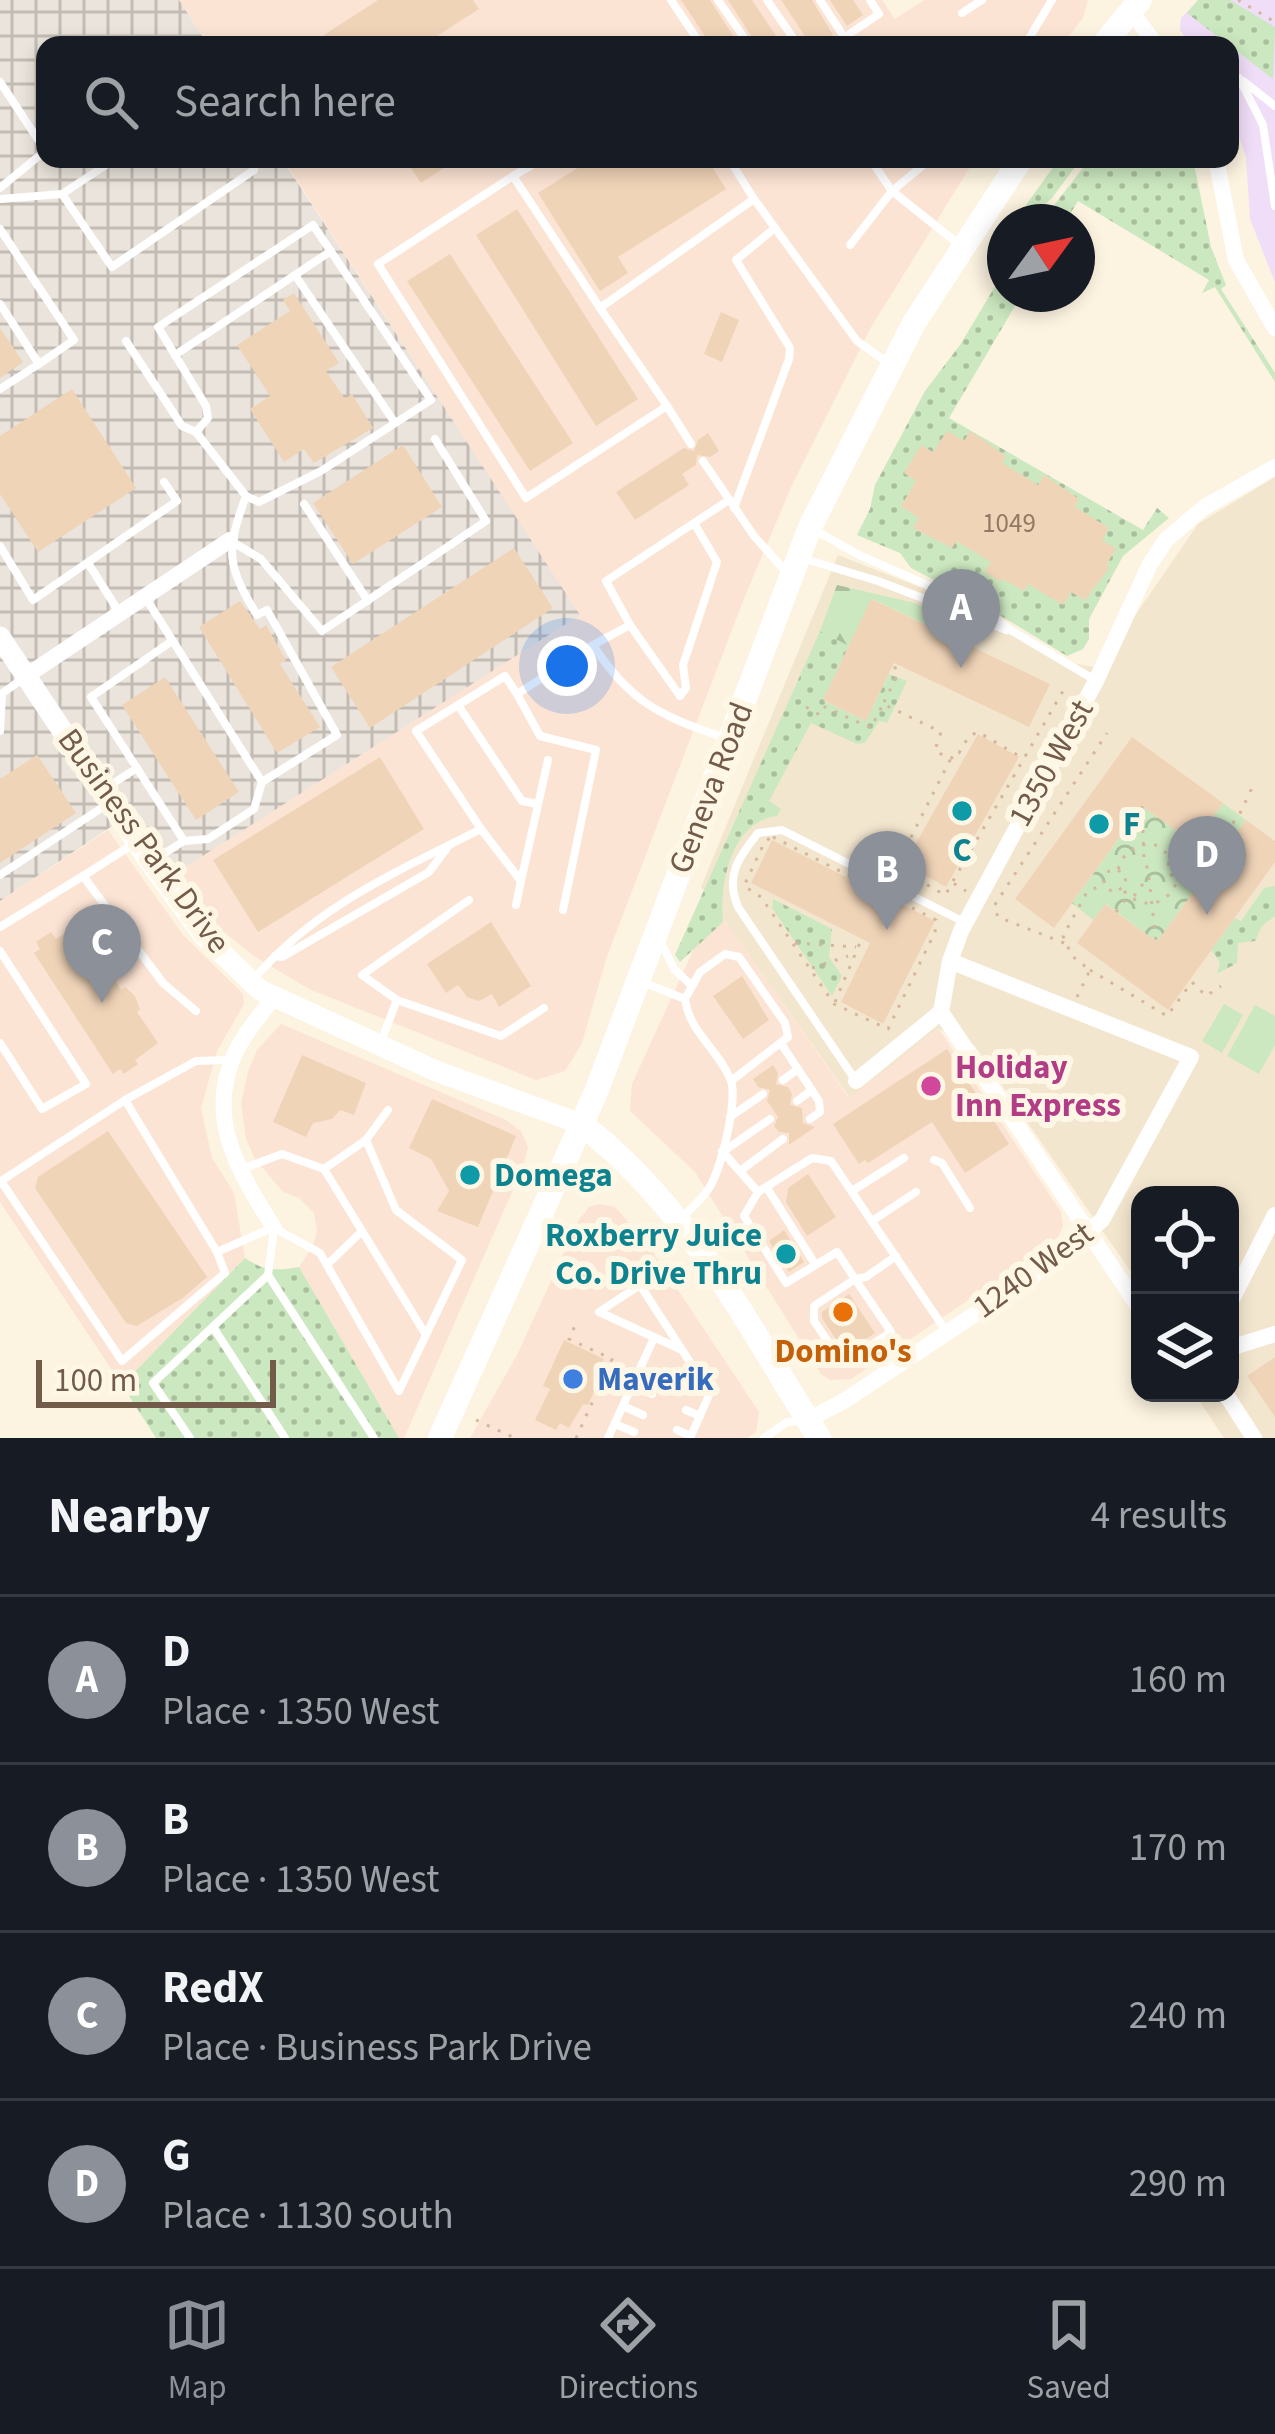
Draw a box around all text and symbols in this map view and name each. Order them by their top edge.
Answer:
search box [36,36,1239,168]
icon: search [78,69,144,135]
text: Search here [174,70,396,134]
north arrow [987,204,1095,312]
house number: 1049 [982,504,1036,543]
pin: A [922,569,1000,668]
your location [537,636,597,696]
street label: 1350 West [997,691,1105,835]
street label: Geneva Road [657,695,765,881]
street label: Business Park Drive [46,719,242,963]
marker: C [949,798,975,824]
place label: F [1123,801,1140,848]
marker: F [1086,811,1112,837]
pin: D [1168,816,1246,915]
place label: C [952,827,972,874]
pin: B [848,831,926,930]
pin: C [63,904,141,1003]
place label: Holiday Inn Express [955,1044,1121,1129]
marker: Holiday Inn Express [918,1073,944,1099]
place label: Domega [494,1152,613,1199]
marker: Domega [457,1162,483,1188]
map controls [1131,1186,1239,1402]
button: locate [1131,1186,1239,1294]
street label: 1240 West [963,1210,1103,1330]
place label: Roxberry Juice Co. Drive Thru [545,1212,762,1297]
marker: Roxberry Juice Co. Drive Thru [773,1241,799,1267]
button: layers [1131,1294,1239,1402]
marker: Domino's [830,1299,856,1325]
place label: Domino's [774,1328,912,1375]
scale bar [36,1354,276,1407]
place label: Maverik [597,1356,714,1403]
text: 100 m [54,1357,137,1404]
marker: Maverik [560,1366,586,1392]
text: Nearby [48,1480,210,1552]
text: 4 results [1091,1488,1227,1544]
text: D [162,1620,191,1684]
text: A [76,1652,98,1708]
text: 160 m [1129,1652,1227,1708]
text: Place · 1350 West [162,1684,439,1740]
text: B [162,1788,189,1852]
text: B [75,1820,99,1876]
text: 170 m [1129,1820,1227,1876]
text: Place · 1350 West [162,1852,439,1908]
text: RedX [162,1956,264,2020]
text: C [76,1988,98,2044]
text: 240 m [1129,1988,1227,2044]
text: Place · Business Park Drive [162,2020,592,2076]
text: G [162,2124,191,2188]
text: D [75,2156,99,2212]
text: 290 m [1129,2156,1227,2212]
text: Place · 1130 south [162,2188,454,2244]
tab: Map [164,2292,230,2411]
tab: Directions [559,2292,698,2411]
tab: Saved [1027,2292,1111,2411]

